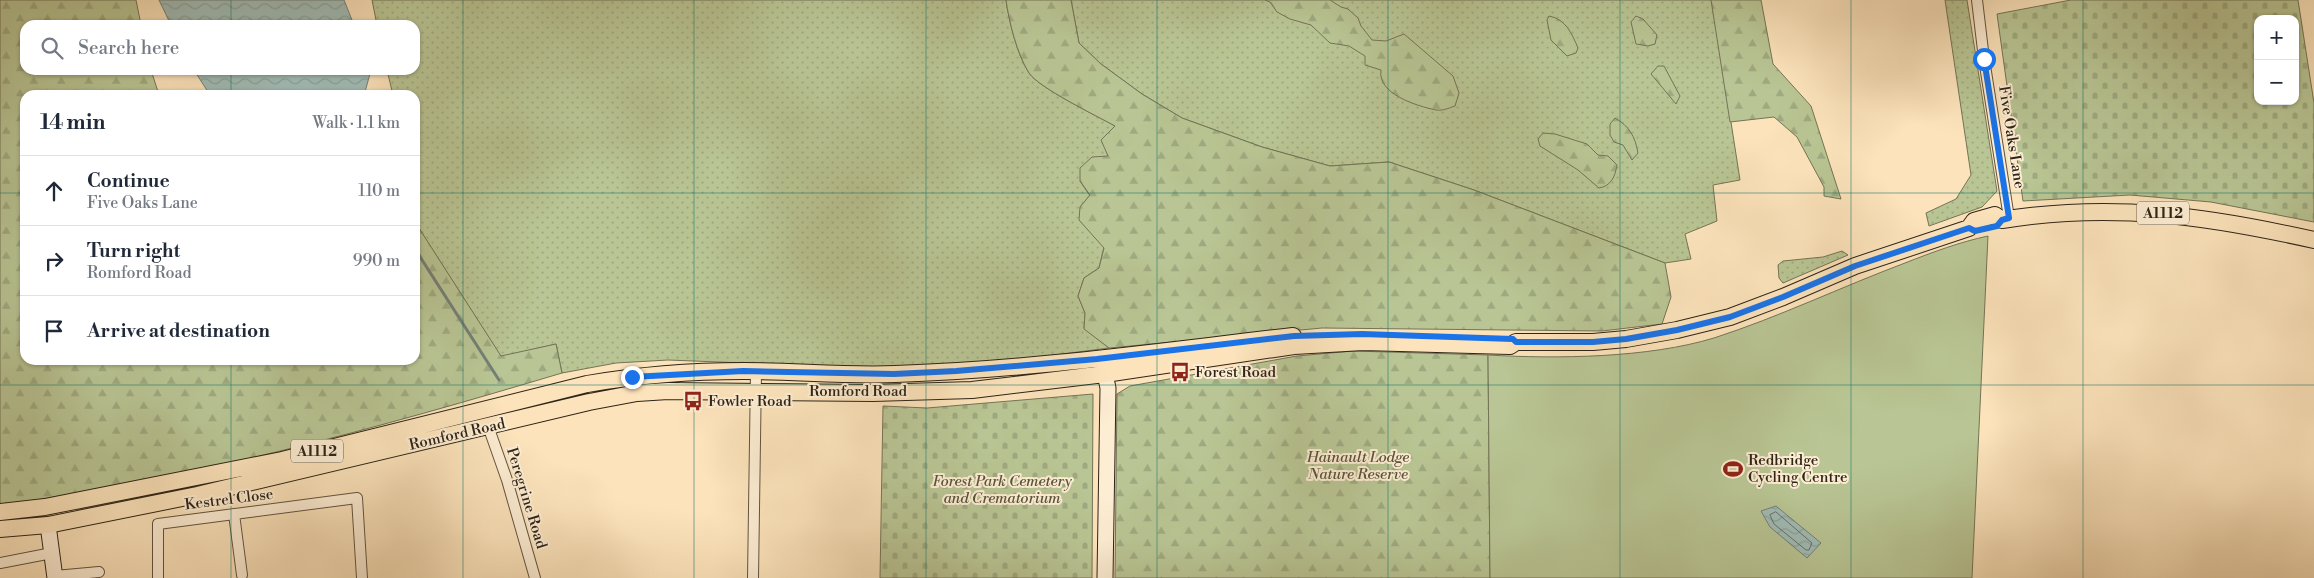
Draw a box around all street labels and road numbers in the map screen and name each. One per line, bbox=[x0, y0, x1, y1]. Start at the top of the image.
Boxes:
street label: Five Oaks Lane bbox=[1994, 84, 2029, 190]
road number: A1112 bbox=[2137, 202, 2189, 224]
street label: Romford Road bbox=[809, 382, 908, 401]
street label: Romford Road bbox=[407, 414, 508, 455]
road number: A1112 bbox=[291, 440, 343, 462]
street label: Peregrine Road bbox=[502, 445, 551, 552]
street label: Kestrel Close bbox=[184, 485, 275, 514]

